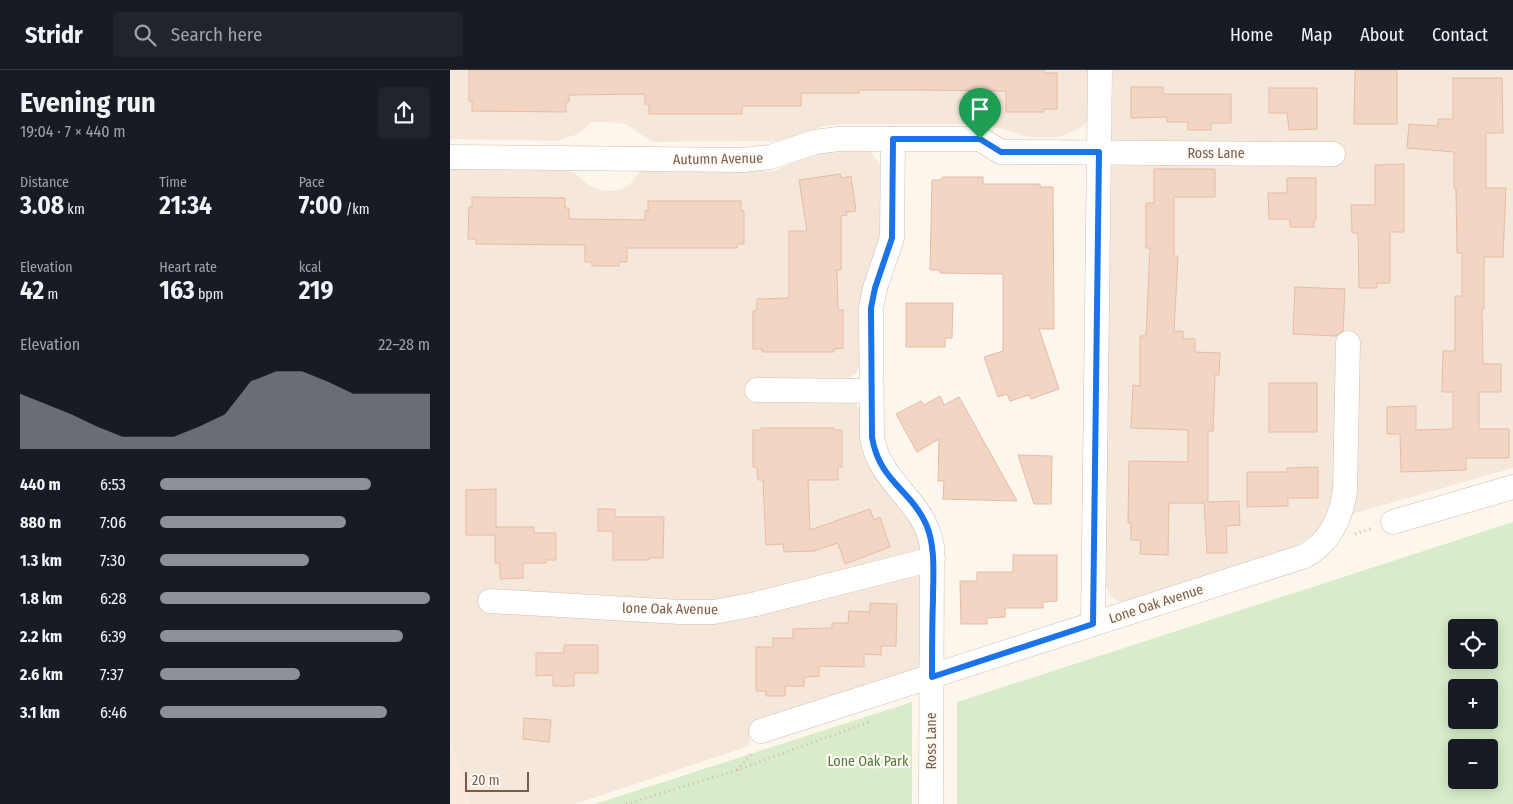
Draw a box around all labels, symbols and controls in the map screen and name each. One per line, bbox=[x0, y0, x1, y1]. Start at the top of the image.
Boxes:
search box bbox=[113, 12, 463, 57]
text: Stridr bbox=[25, 21, 83, 49]
icon: search bbox=[131, 21, 159, 49]
text: Search here bbox=[171, 23, 262, 46]
text: Home bbox=[1230, 24, 1273, 46]
text: Map bbox=[1301, 24, 1332, 46]
text: About bbox=[1360, 24, 1404, 46]
text: Contact bbox=[1432, 24, 1488, 46]
text: Evening run bbox=[20, 86, 156, 119]
button: share bbox=[378, 87, 430, 139]
pin bbox=[959, 88, 1001, 139]
icon: arrive bbox=[966, 95, 994, 123]
text: 19:04 · 7 × 440 m bbox=[20, 122, 126, 141]
street label: Ross Lane bbox=[1187, 145, 1245, 162]
street label: Autumn Avenue bbox=[673, 150, 763, 168]
text: Distance bbox=[20, 174, 69, 191]
text: Time bbox=[159, 174, 187, 191]
text: Pace bbox=[299, 174, 325, 191]
text: 3.08 bbox=[20, 191, 64, 221]
text: 21:34 bbox=[159, 191, 212, 221]
text: 7:00 bbox=[299, 191, 342, 221]
text: km bbox=[64, 201, 85, 218]
text: /km bbox=[342, 201, 369, 218]
text: Elevation bbox=[20, 259, 73, 276]
text: Heart rate bbox=[159, 259, 217, 276]
text: kcal bbox=[299, 259, 321, 276]
text: 42 bbox=[20, 276, 44, 306]
text: 163 bbox=[159, 276, 195, 306]
text: 219 bbox=[299, 276, 333, 306]
text: m bbox=[44, 286, 58, 303]
text: bpm bbox=[195, 286, 224, 303]
text: Elevation bbox=[20, 335, 80, 354]
text: 22–28 m bbox=[378, 335, 430, 354]
text: 440 m bbox=[20, 475, 61, 494]
text: 6:53 bbox=[100, 475, 126, 494]
text: 880 m bbox=[20, 513, 61, 532]
text: 7:06 bbox=[100, 513, 126, 532]
text: 1.3 km bbox=[20, 551, 62, 570]
text: 7:30 bbox=[100, 551, 126, 570]
street label: Lone Oak Avenue bbox=[1107, 581, 1205, 627]
text: 1.8 km bbox=[20, 589, 63, 608]
text: 6:28 bbox=[100, 589, 126, 608]
street label: lone Oak Avenue bbox=[622, 600, 718, 618]
map controls bbox=[1448, 619, 1498, 789]
button: locate bbox=[1448, 619, 1498, 669]
text: 2.2 km bbox=[20, 627, 62, 646]
text: 6:39 bbox=[100, 627, 126, 646]
text: 2.6 km bbox=[20, 665, 63, 684]
text: 7:37 bbox=[100, 665, 124, 684]
button: + bbox=[1448, 679, 1498, 729]
text: 3.1 km bbox=[20, 703, 60, 722]
text: 6:46 bbox=[100, 703, 127, 722]
street label: Ross Lane bbox=[923, 712, 940, 770]
button: − bbox=[1448, 739, 1498, 789]
park label: Lone Oak Park bbox=[827, 753, 909, 770]
scale bar bbox=[465, 769, 529, 792]
text: 20 m bbox=[472, 772, 500, 789]

